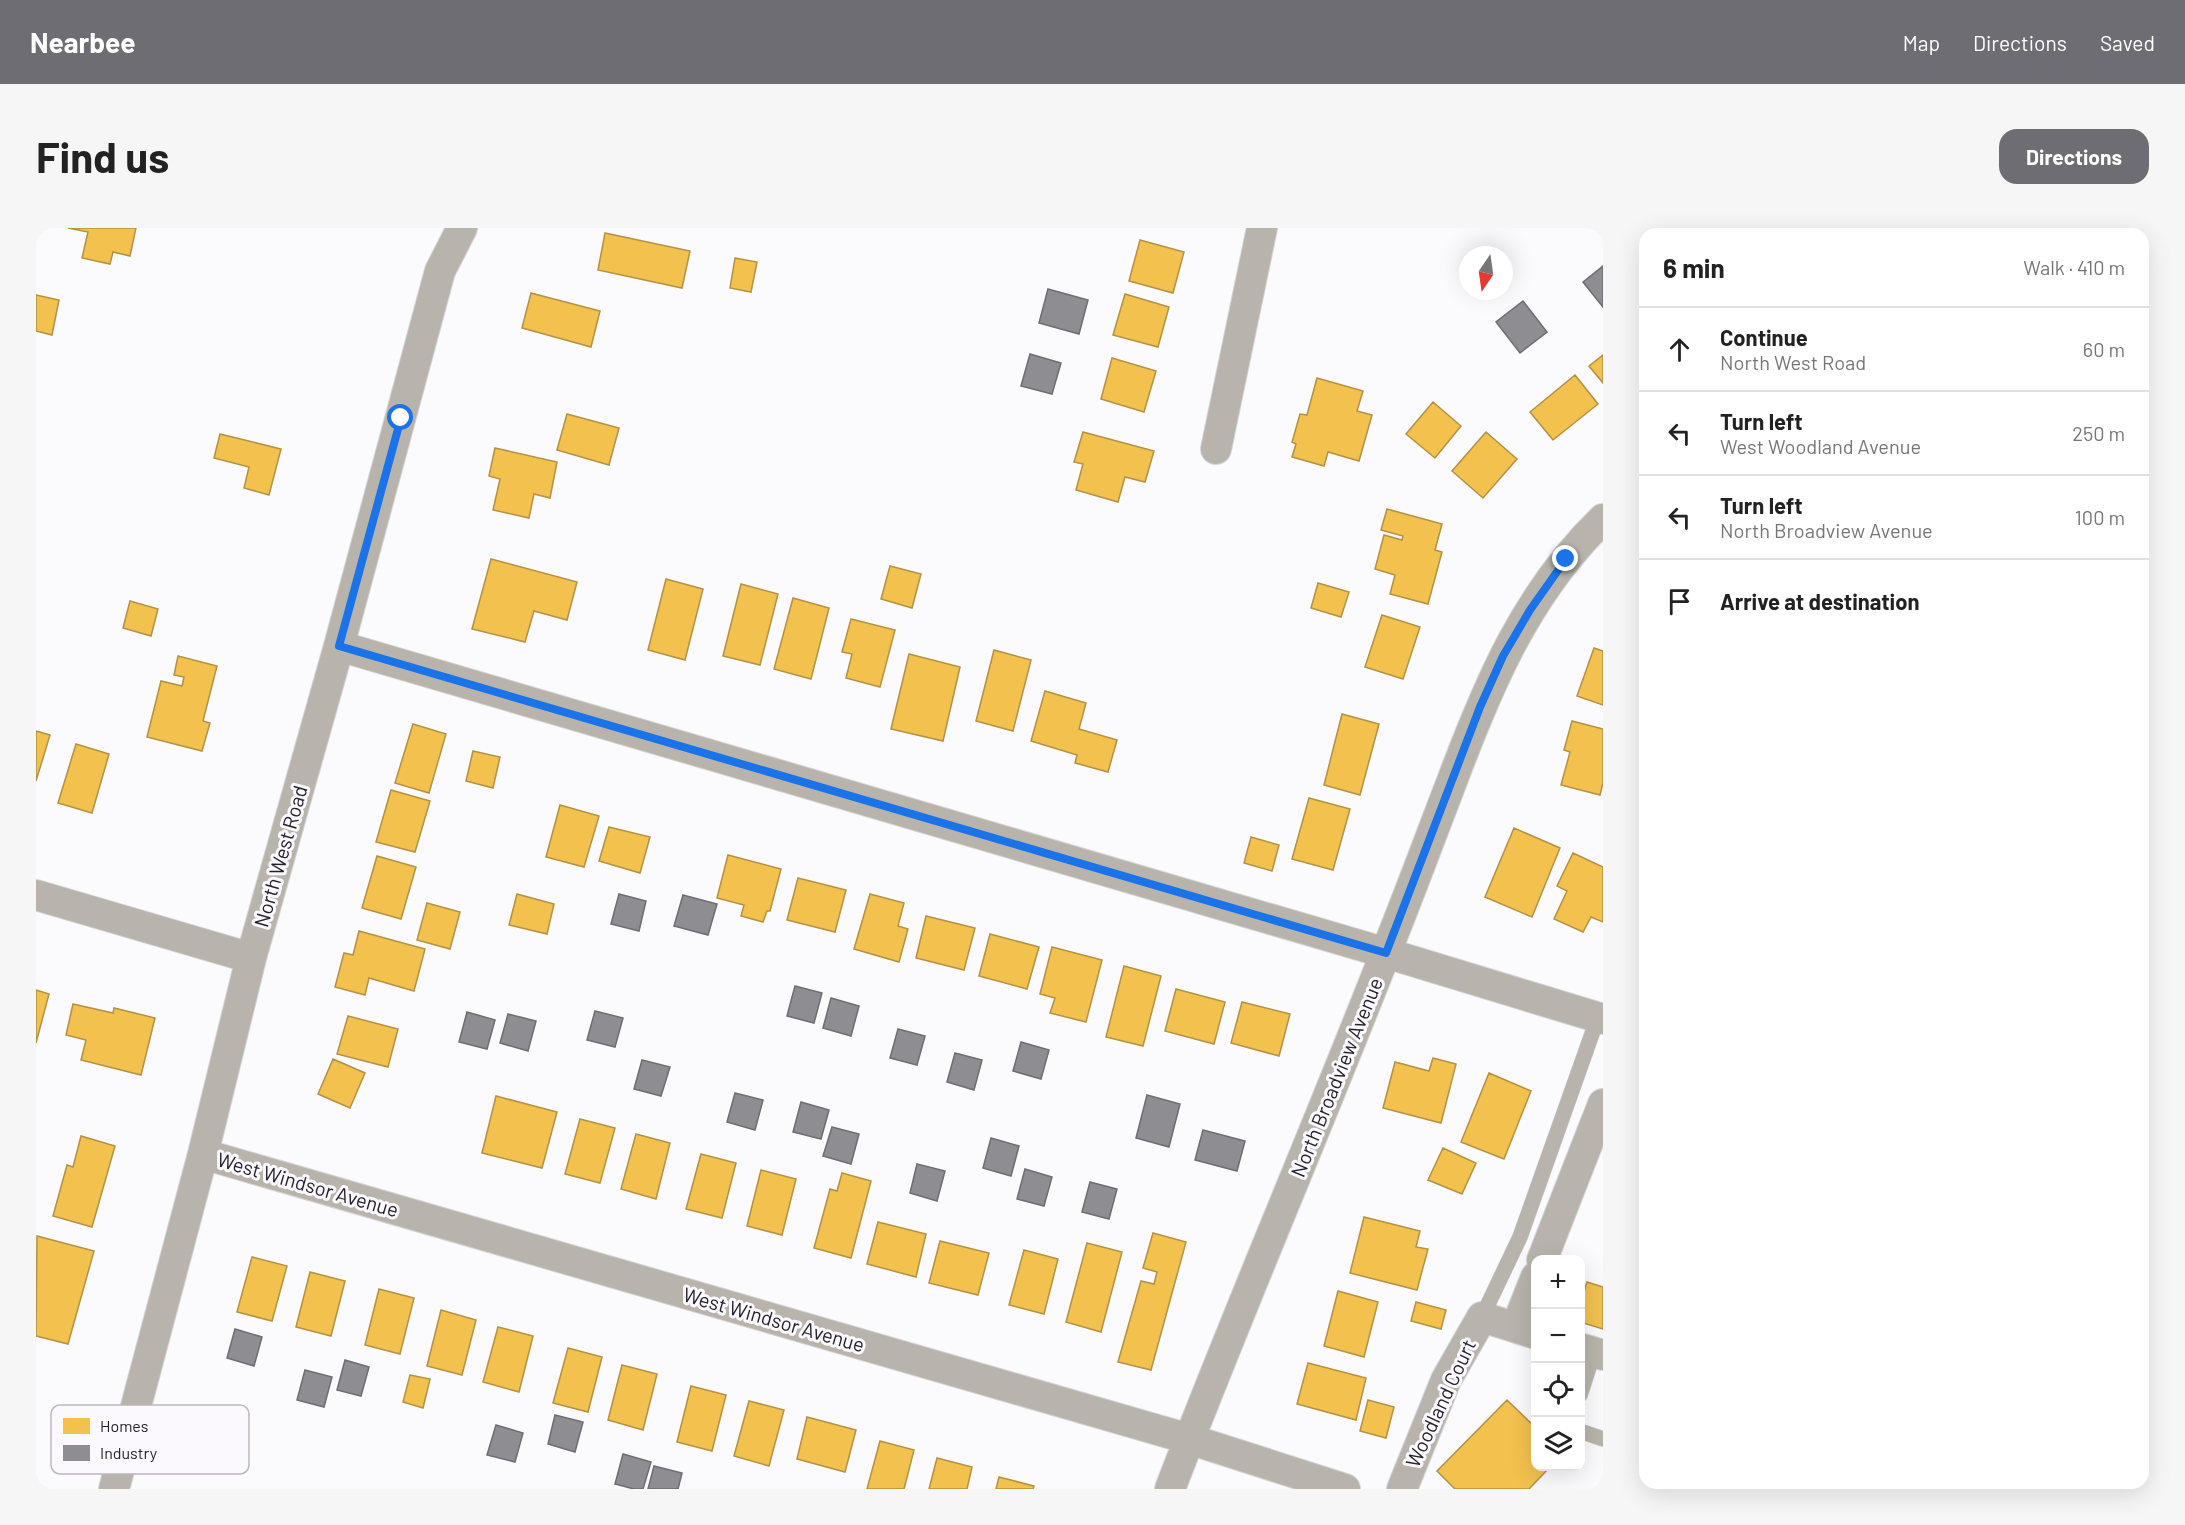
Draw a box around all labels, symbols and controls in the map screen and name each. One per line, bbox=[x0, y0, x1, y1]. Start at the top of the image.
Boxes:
text: Nearbee bbox=[30, 25, 136, 59]
text: Map bbox=[1903, 30, 1940, 55]
text: Directions bbox=[1973, 30, 2067, 55]
text: Saved bbox=[2100, 30, 2155, 55]
button: Directions bbox=[1999, 129, 2149, 184]
text: Find us bbox=[36, 131, 169, 181]
north arrow bbox=[1459, 246, 1513, 300]
text: 6 min bbox=[1663, 252, 1725, 283]
text: Walk · 410 m bbox=[2023, 255, 2125, 279]
text: Continue bbox=[1720, 324, 1808, 350]
icon: ahead bbox=[1663, 333, 1696, 366]
text: 60 m bbox=[2083, 337, 2125, 361]
text: North West Road bbox=[1720, 350, 1866, 374]
route start bbox=[387, 404, 413, 430]
text: Turn left bbox=[1720, 408, 1803, 434]
icon: left bbox=[1663, 417, 1696, 450]
text: 250 m bbox=[2072, 421, 2125, 445]
text: West Woodland Avenue bbox=[1720, 434, 1921, 458]
text: Turn left bbox=[1720, 492, 1803, 518]
icon: left bbox=[1663, 501, 1696, 534]
text: 100 m bbox=[2075, 505, 2125, 529]
text: North Broadview Avenue bbox=[1720, 518, 1933, 542]
route end bbox=[1552, 545, 1578, 571]
icon: arrive bbox=[1663, 585, 1696, 618]
text: Arrive at destination bbox=[1720, 588, 1919, 614]
street label: North West Road bbox=[248, 782, 312, 930]
street label: North Broadview Avenue bbox=[1285, 974, 1387, 1180]
street label: West Windsor Avenue bbox=[215, 1147, 401, 1221]
map controls bbox=[1531, 1255, 1585, 1471]
button: + bbox=[1531, 1255, 1585, 1309]
street label: West Windsor Avenue bbox=[681, 1282, 867, 1356]
button: − bbox=[1531, 1309, 1585, 1363]
street label: Woodland Court bbox=[1400, 1335, 1480, 1471]
button: locate bbox=[1531, 1363, 1585, 1417]
legend bbox=[51, 1405, 249, 1474]
text: Homes bbox=[100, 1416, 148, 1435]
button: layers bbox=[1531, 1417, 1585, 1471]
text: Industry bbox=[100, 1443, 158, 1462]

